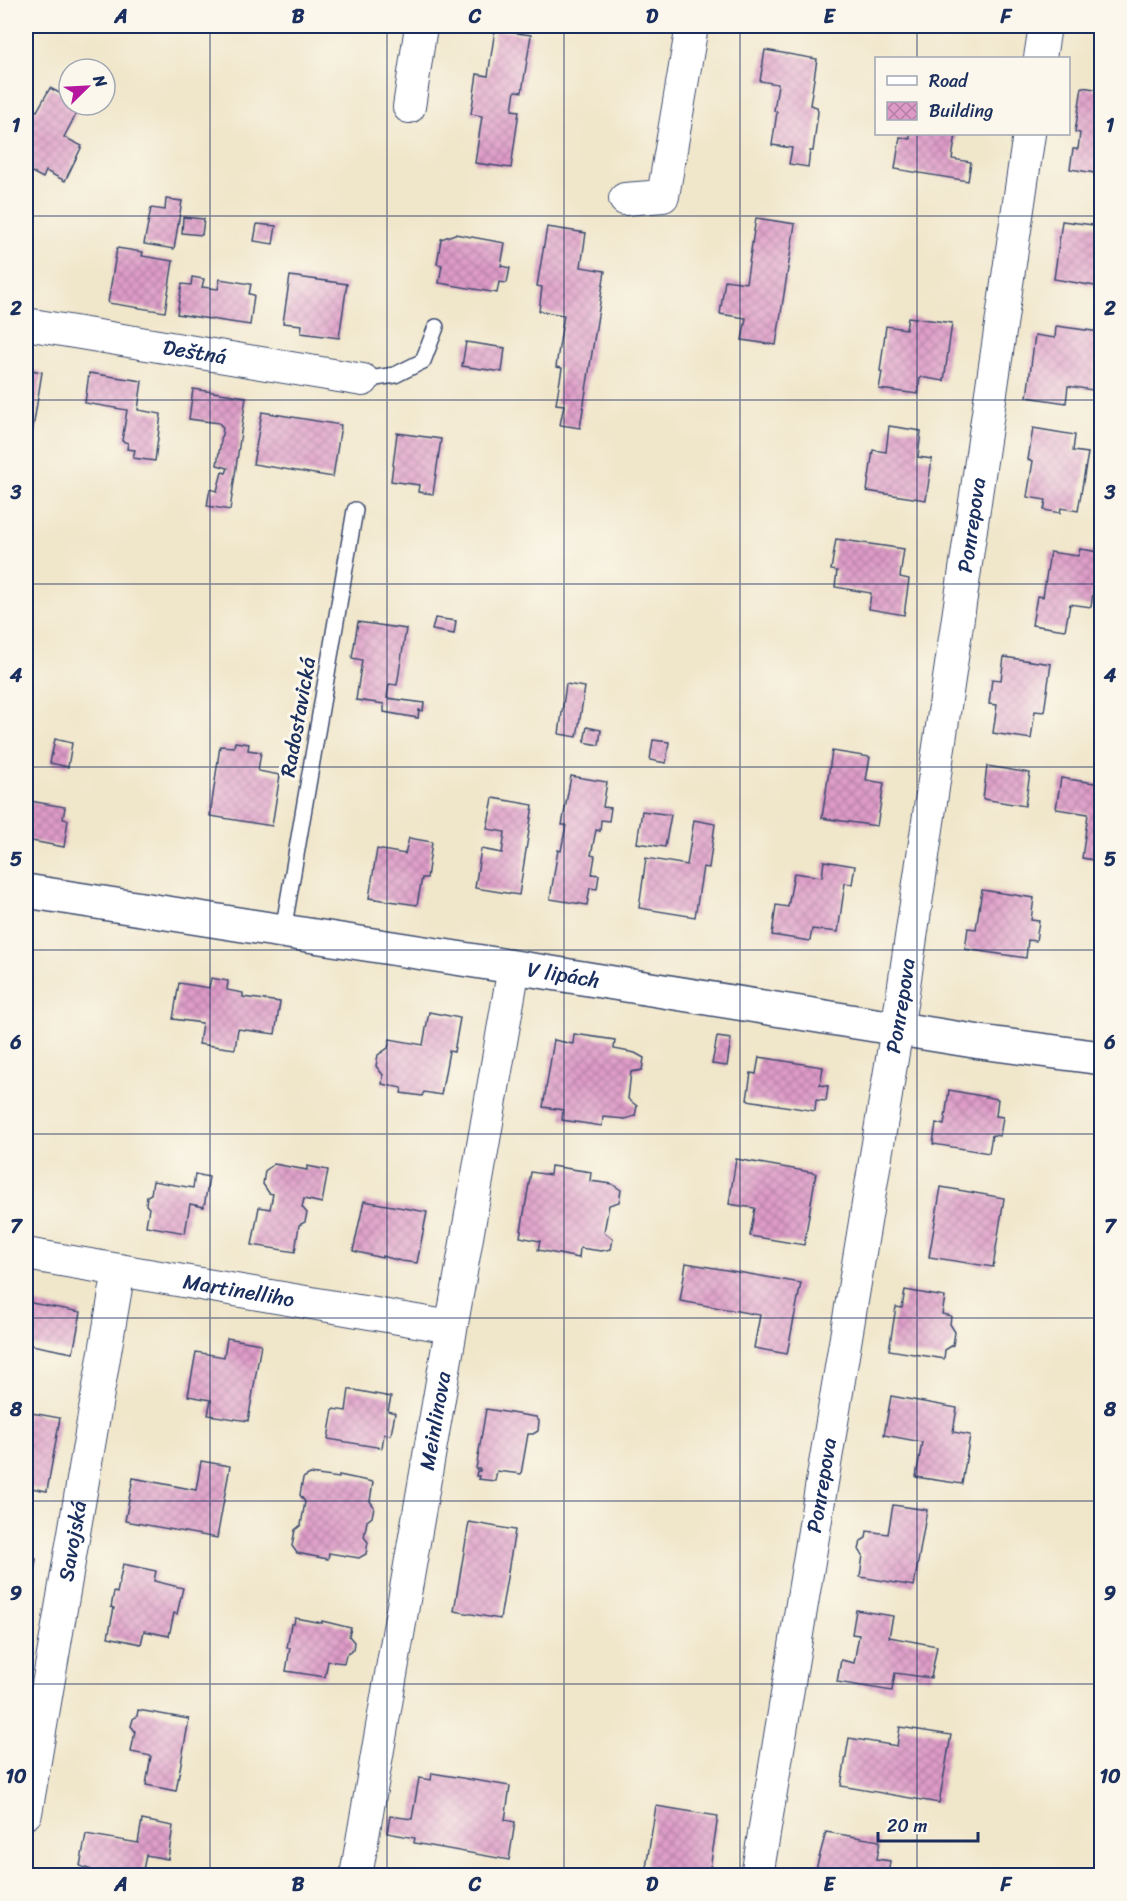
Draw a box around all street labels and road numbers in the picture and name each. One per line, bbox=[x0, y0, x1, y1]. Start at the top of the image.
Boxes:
street label: Deštná bbox=[160, 328, 230, 376]
street label: Ponrepova bbox=[946, 474, 997, 575]
street label: Radostavická bbox=[269, 653, 327, 780]
street label: V lipách bbox=[525, 950, 602, 999]
street label: Ponrepova bbox=[874, 955, 927, 1056]
street label: Martinelliho bbox=[180, 1262, 298, 1319]
street label: Meinlinova bbox=[408, 1368, 462, 1473]
street label: Ponrepova bbox=[795, 1434, 848, 1536]
street label: Savojská bbox=[47, 1497, 98, 1584]

